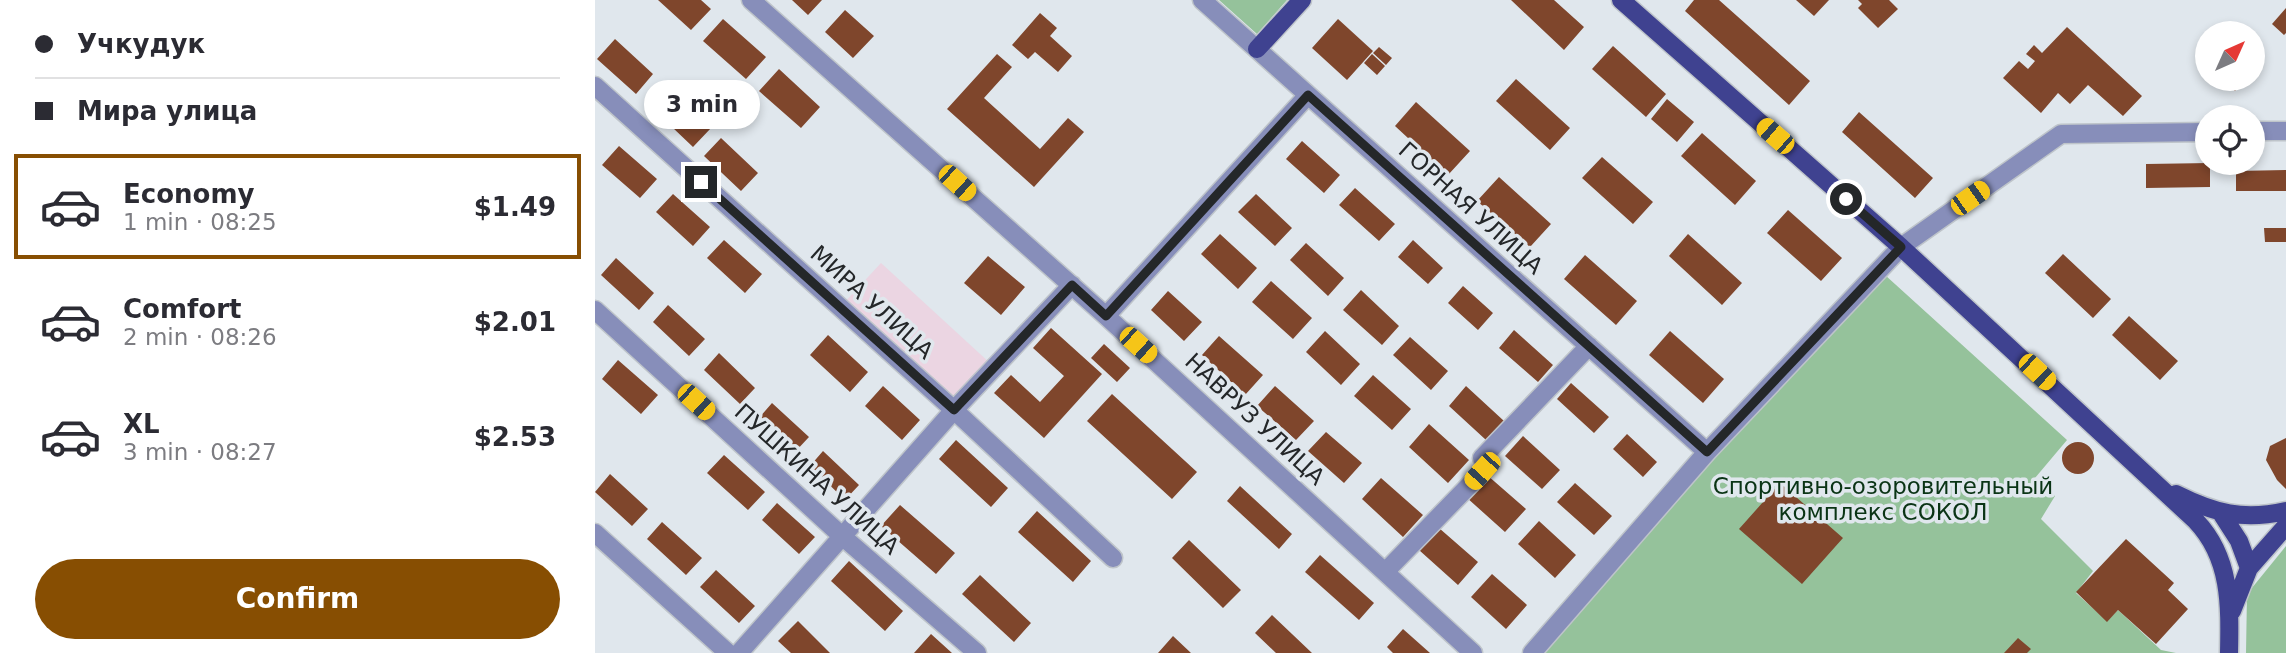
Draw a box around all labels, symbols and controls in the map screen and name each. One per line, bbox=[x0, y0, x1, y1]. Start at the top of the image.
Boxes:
north arrow bbox=[2195, 21, 2265, 91]
map controls bbox=[2195, 21, 2265, 175]
text: Учкудук bbox=[77, 29, 205, 59]
callout: 3 min bbox=[643, 80, 759, 130]
text: 3 min bbox=[666, 91, 738, 117]
text: Мира улица bbox=[77, 96, 257, 126]
button: locate bbox=[2195, 105, 2265, 175]
car bbox=[1753, 114, 1798, 158]
street label: ГОРНАЯ УЛИЦА bbox=[1394, 137, 1548, 280]
car bbox=[935, 161, 980, 205]
route end bbox=[685, 166, 717, 198]
icon: car bbox=[39, 175, 102, 238]
car bbox=[1947, 177, 1994, 219]
text: Economy bbox=[123, 179, 254, 209]
route start bbox=[1830, 183, 1862, 215]
text: $1.49 bbox=[474, 192, 556, 222]
text: 1 min · 08:25 bbox=[123, 209, 277, 235]
street label: МИРА УЛИЦА bbox=[805, 240, 939, 364]
icon: car bbox=[39, 290, 102, 353]
text: Comfort bbox=[123, 294, 241, 324]
text: $2.01 bbox=[474, 307, 556, 337]
car bbox=[1116, 323, 1161, 367]
text: 2 min · 08:26 bbox=[123, 324, 277, 350]
street label: НАВРУЗ УЛИЦА bbox=[1180, 348, 1330, 490]
car bbox=[2015, 350, 2060, 394]
car bbox=[674, 380, 719, 424]
street label: ПУШКИНА УЛИЦА bbox=[730, 398, 905, 560]
icon: car bbox=[39, 405, 102, 468]
text: XL bbox=[123, 409, 160, 439]
text: $2.53 bbox=[474, 422, 556, 452]
text: 3 min · 08:27 bbox=[123, 439, 277, 465]
car bbox=[1461, 448, 1504, 494]
park label: Спортивно-озоровительный комплекс СОКОЛ bbox=[1713, 473, 2053, 525]
button: Confirm bbox=[35, 559, 560, 639]

